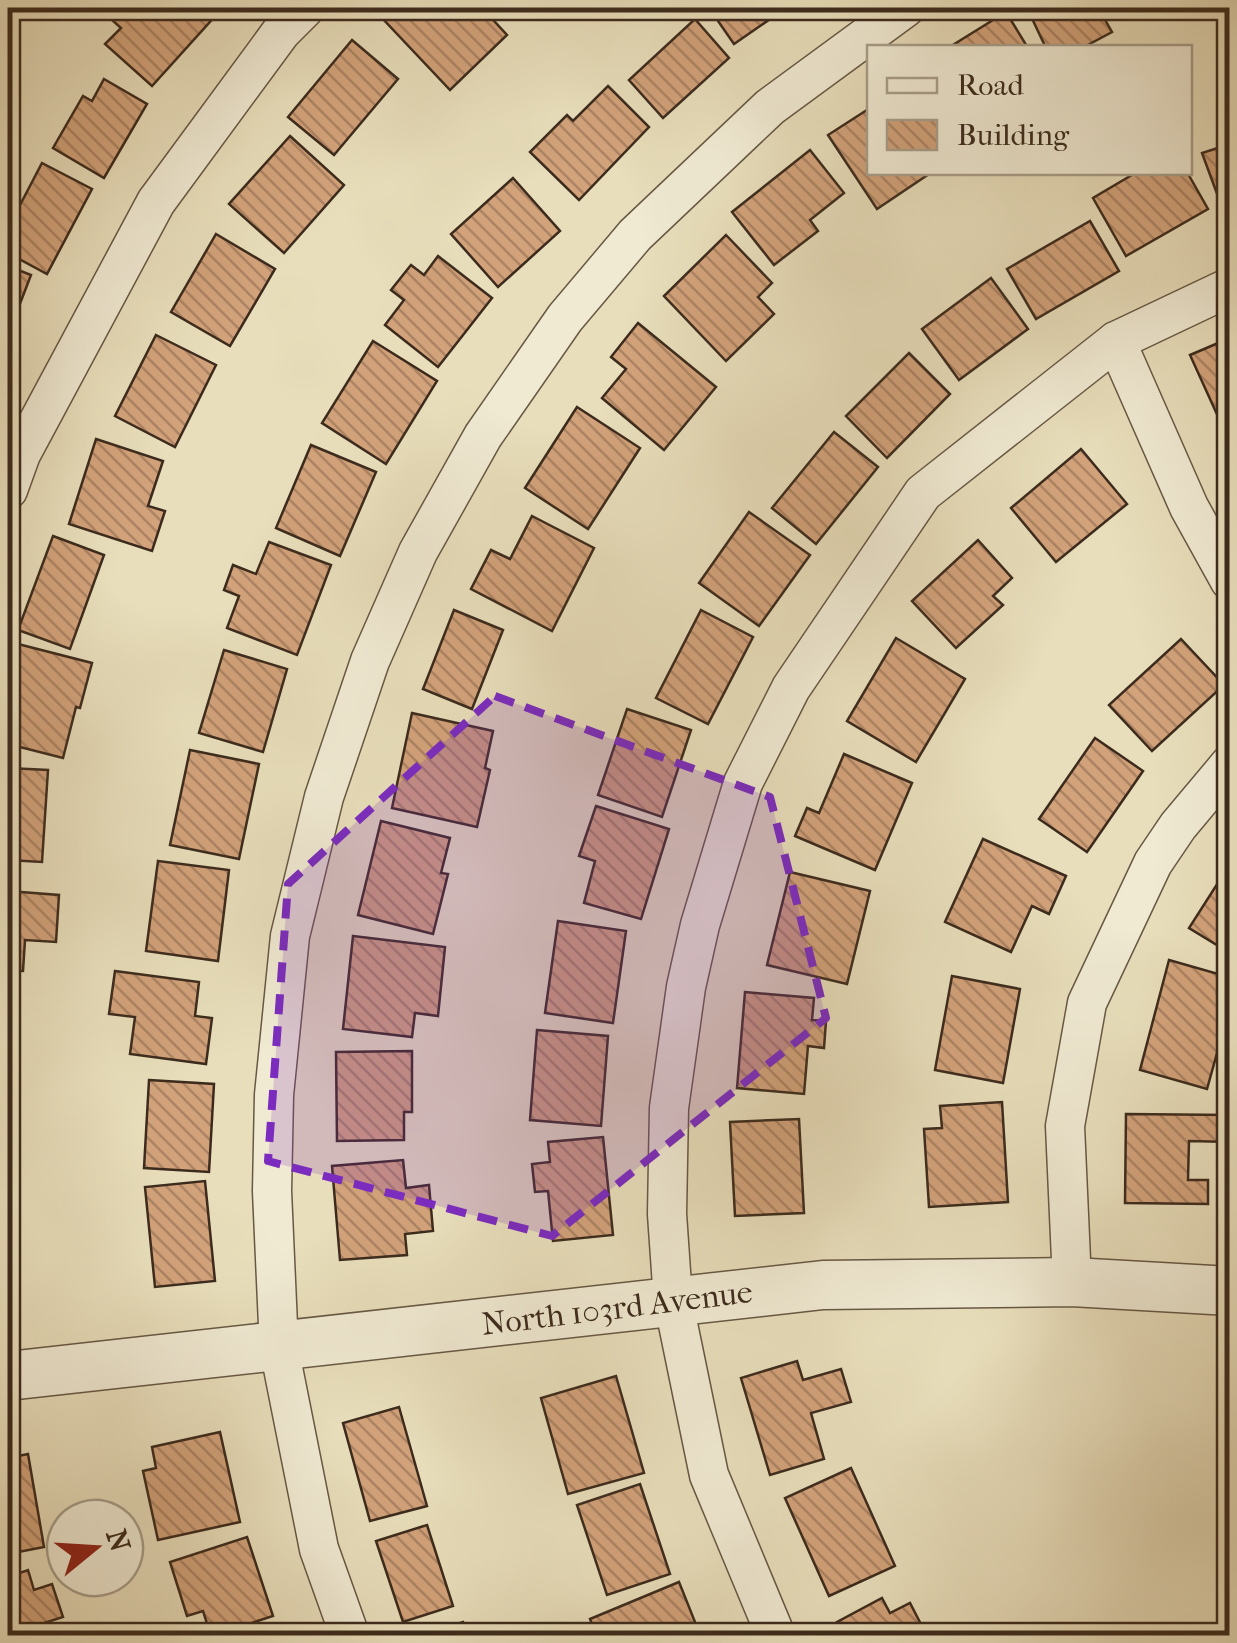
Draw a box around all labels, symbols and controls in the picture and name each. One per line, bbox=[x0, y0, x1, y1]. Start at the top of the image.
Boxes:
legend bbox=[867, 45, 1192, 175]
text: Road bbox=[957, 68, 1024, 103]
text: Building bbox=[957, 118, 1070, 153]
street label: North 103rd Avenue bbox=[479, 1273, 755, 1343]
north arrow bbox=[45, 1498, 145, 1598]
text: N bbox=[99, 1525, 138, 1556]

